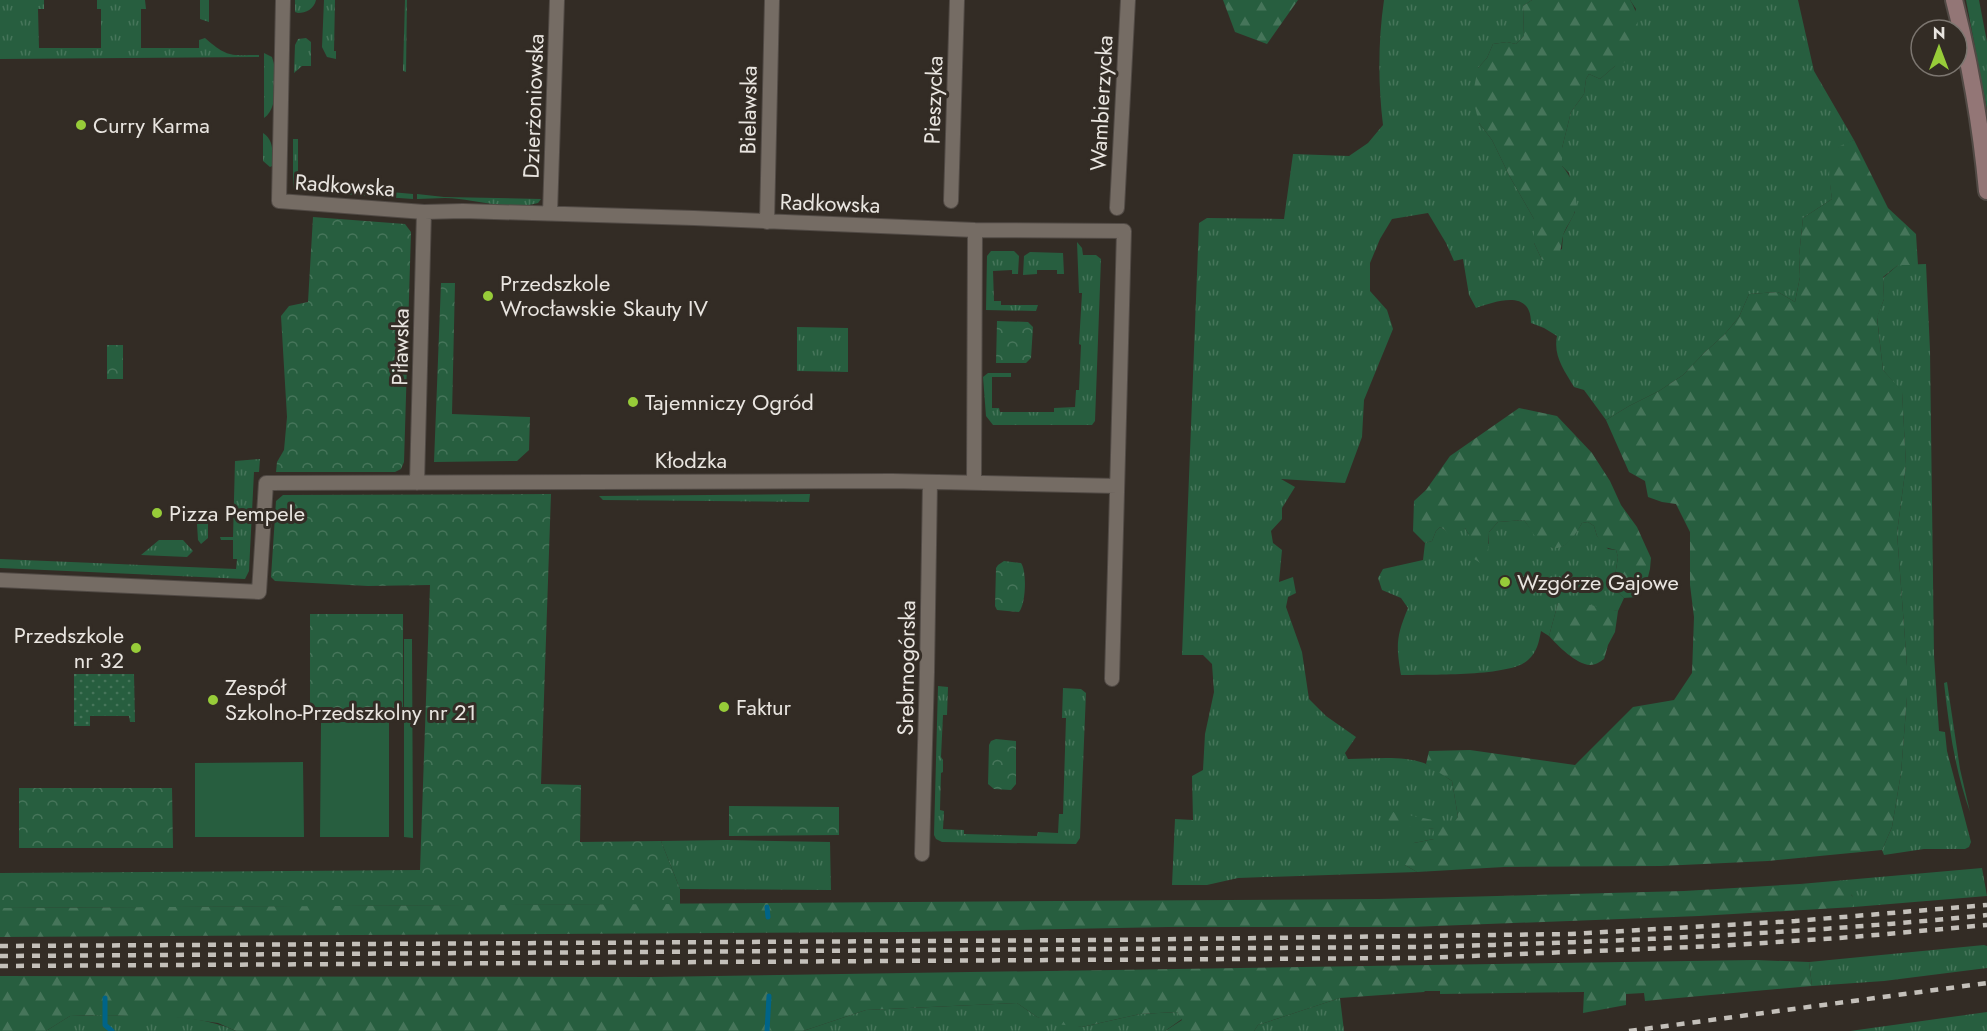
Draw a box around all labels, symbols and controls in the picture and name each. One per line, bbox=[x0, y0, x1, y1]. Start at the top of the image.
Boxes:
north arrow bbox=[1909, 18, 1969, 78]
text: N bbox=[1933, 22, 1945, 45]
street label: Dzierżoniowska bbox=[514, 33, 552, 179]
street label: Wambierzycka bbox=[1081, 34, 1121, 172]
street label: Pieszycka bbox=[915, 55, 951, 145]
street label: Bielawska bbox=[731, 65, 765, 155]
place label: Curry Karma bbox=[93, 109, 210, 141]
marker: Curry Karma bbox=[74, 118, 88, 132]
street label: Radkowska bbox=[294, 166, 396, 204]
street label: Radkowska bbox=[779, 185, 881, 221]
place label: Przedszkole Wrocławskie Skauty IV bbox=[500, 267, 708, 324]
marker: Przedszkole Wrocławskie Skauty IV bbox=[481, 289, 495, 303]
street label: Piławska bbox=[383, 308, 417, 386]
place label: Tajemniczy Ogród bbox=[645, 386, 814, 418]
marker: Tajemniczy Ogród bbox=[626, 395, 640, 409]
street label: Kłodzka bbox=[655, 444, 727, 476]
place label: Pizza Pempele bbox=[169, 497, 305, 529]
marker: Pizza Pempele bbox=[150, 506, 164, 520]
place label: Wzgórze Gajowe bbox=[1517, 566, 1679, 598]
marker: Wzgórze Gajowe bbox=[1498, 575, 1512, 589]
street label: Srebrnogórska bbox=[889, 600, 923, 736]
place label: Przedszkole nr 32 bbox=[14, 619, 124, 676]
marker: Przedszkole nr 32 bbox=[129, 641, 143, 655]
place label: Zespół Szkolno-Przedszkolny nr 21 bbox=[225, 671, 477, 728]
place label: Faktur bbox=[736, 691, 791, 723]
marker: Zespół Szkolno-Przedszkolny nr 21 bbox=[206, 693, 220, 707]
marker: Faktur bbox=[717, 700, 731, 714]

